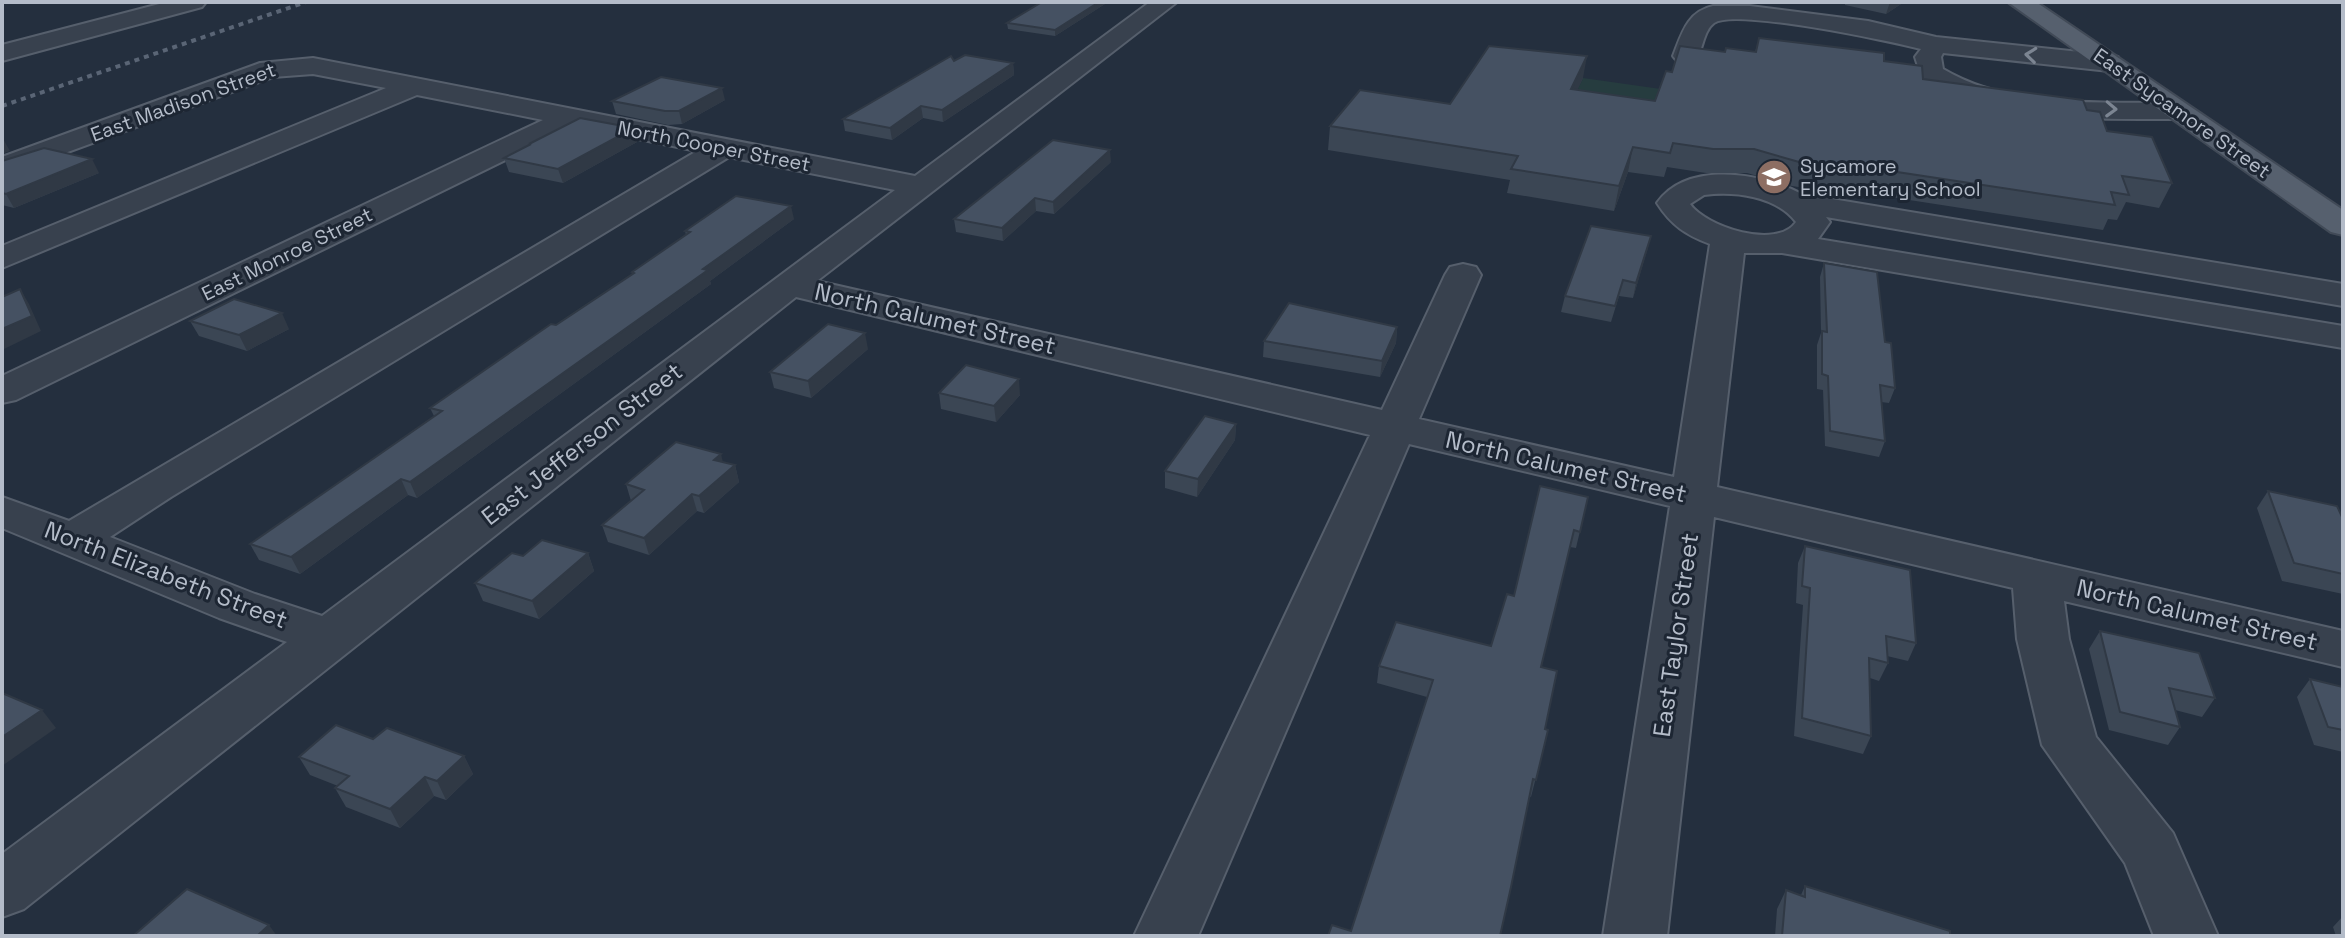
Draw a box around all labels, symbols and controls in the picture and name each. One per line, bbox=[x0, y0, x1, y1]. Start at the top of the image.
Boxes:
street label: East Sycamore Street bbox=[2088, 42, 2276, 184]
one-way arrow bbox=[2024, 46, 2037, 63]
street label: East Madison Street bbox=[87, 56, 279, 148]
one-way arrow bbox=[2105, 100, 2118, 117]
street label: North Cooper Street bbox=[615, 115, 813, 177]
place label: Sycamore Elementary School bbox=[1800, 153, 1981, 202]
school or university icon: Sycamore Elementary School bbox=[1755, 158, 1793, 196]
street label: East Monroe Street bbox=[197, 201, 377, 307]
street label: North Calumet Street bbox=[812, 276, 1059, 361]
street label: East Jefferson Street bbox=[475, 355, 688, 532]
street label: North Calumet Street bbox=[1443, 424, 1690, 509]
street label: North Elizabeth Street bbox=[40, 514, 292, 635]
street label: East Taylor Street bbox=[1646, 531, 1705, 739]
street label: North Calumet Street bbox=[2074, 572, 2321, 657]

